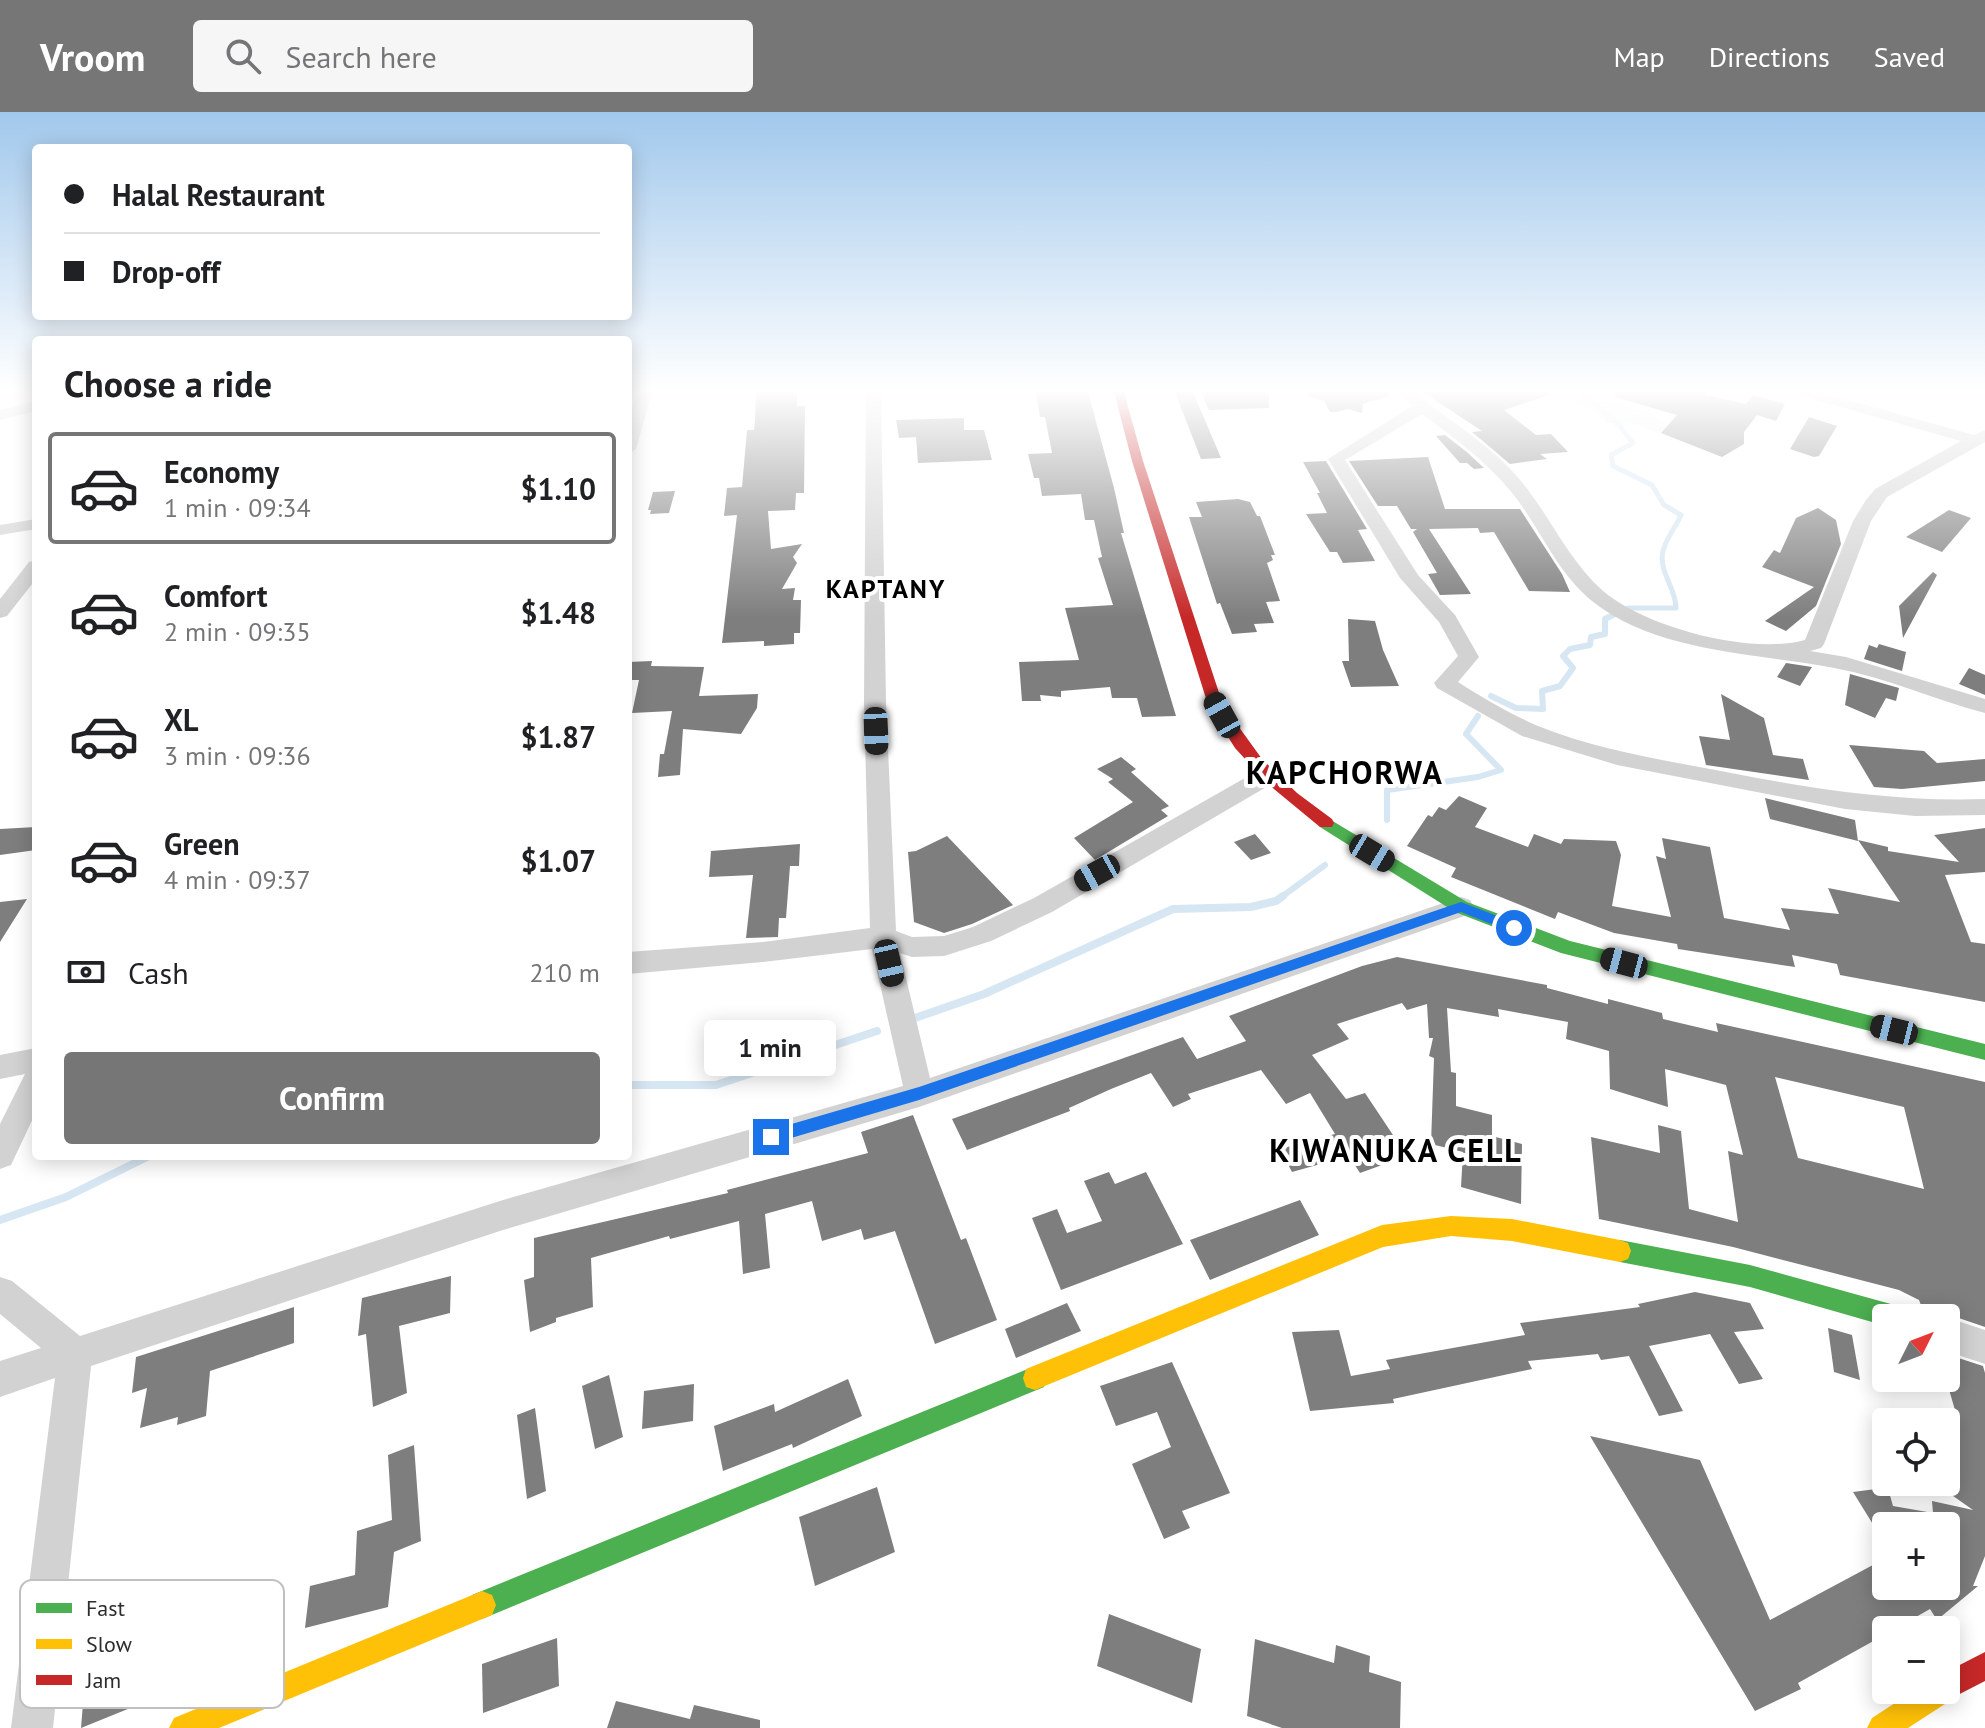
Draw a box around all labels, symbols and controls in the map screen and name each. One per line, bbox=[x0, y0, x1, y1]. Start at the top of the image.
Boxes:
search box bbox=[193, 20, 753, 92]
text: Vroom bbox=[40, 32, 145, 81]
icon: search bbox=[221, 34, 265, 78]
text: Search here bbox=[285, 37, 437, 76]
text: Map bbox=[1614, 38, 1665, 75]
text: Directions bbox=[1709, 38, 1830, 75]
text: Saved bbox=[1874, 38, 1945, 75]
text: Halal Restaurant bbox=[112, 175, 325, 214]
text: Drop-off bbox=[112, 252, 220, 291]
text: Choose a ride bbox=[64, 360, 272, 407]
icon: car bbox=[68, 452, 140, 524]
text: Economy bbox=[164, 452, 279, 491]
text: $1.10 bbox=[521, 469, 596, 508]
text: 1 min · 09:34 bbox=[164, 491, 311, 524]
district label: KAPTANY bbox=[826, 572, 946, 605]
icon: car bbox=[68, 576, 140, 648]
text: Comfort bbox=[164, 576, 267, 615]
text: $1.48 bbox=[521, 593, 596, 632]
text: 2 min · 09:35 bbox=[164, 615, 311, 648]
car bbox=[1200, 688, 1244, 742]
icon: car bbox=[68, 700, 140, 772]
text: XL bbox=[164, 700, 198, 739]
car bbox=[863, 707, 889, 755]
text: $1.87 bbox=[521, 717, 596, 756]
text: 3 min · 09:36 bbox=[164, 739, 311, 772]
district label: KAPCHORWA bbox=[1246, 751, 1444, 793]
icon: car bbox=[68, 824, 140, 896]
text: Green bbox=[164, 824, 239, 863]
car bbox=[1345, 830, 1399, 876]
text: $1.07 bbox=[521, 841, 596, 880]
car bbox=[1070, 851, 1124, 895]
text: 4 min · 09:37 bbox=[164, 863, 311, 896]
route start bbox=[1496, 910, 1532, 946]
car bbox=[872, 937, 906, 989]
car bbox=[1598, 945, 1650, 981]
icon: cash bbox=[64, 950, 108, 994]
text: Cash bbox=[128, 953, 189, 992]
text: 210 m bbox=[529, 956, 600, 989]
car bbox=[1868, 1013, 1920, 1047]
callout: 1 min bbox=[705, 1021, 837, 1077]
text: 1 min bbox=[738, 1031, 802, 1064]
button: Confirm bbox=[64, 1052, 600, 1144]
route end bbox=[753, 1119, 789, 1155]
district label: KIWANUKA CELL bbox=[1269, 1129, 1523, 1171]
north arrow bbox=[1872, 1304, 1960, 1392]
map controls bbox=[1872, 1304, 1960, 1704]
button: locate bbox=[1872, 1408, 1960, 1496]
button: + bbox=[1872, 1512, 1960, 1600]
legend bbox=[20, 1580, 284, 1708]
text: Fast bbox=[86, 1594, 126, 1622]
button: − bbox=[1872, 1616, 1960, 1704]
text: Slow bbox=[86, 1630, 132, 1658]
text: Jam bbox=[85, 1666, 121, 1694]

